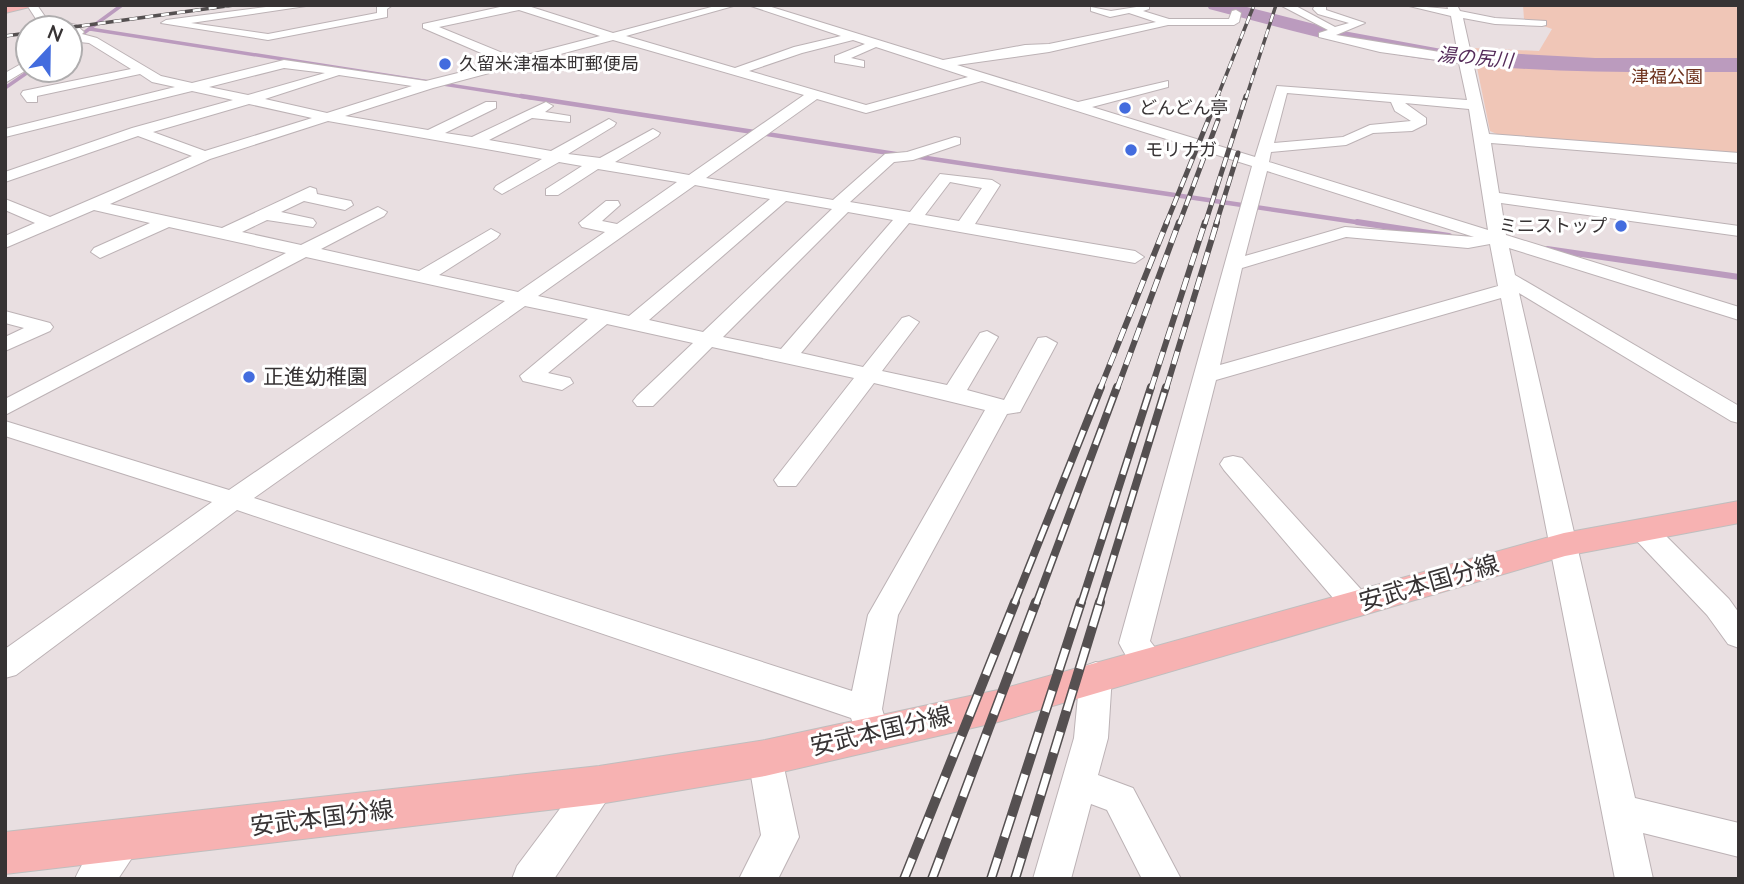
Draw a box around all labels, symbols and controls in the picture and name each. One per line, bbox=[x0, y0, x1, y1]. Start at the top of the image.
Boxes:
north arrow bbox=[14, 14, 84, 84]
text: N bbox=[44, 19, 67, 46]
water label: 湯の尻川 bbox=[1436, 42, 1516, 71]
place label: 久留米津福本町郵便局 bbox=[459, 52, 639, 74]
marker: 久留米津福本町郵便局 bbox=[437, 56, 453, 72]
park label: 津福公園 bbox=[1631, 65, 1703, 87]
place label: どんどん亭 bbox=[1139, 96, 1228, 118]
marker: どんどん亭 bbox=[1117, 100, 1133, 116]
place label: モリナガ bbox=[1145, 138, 1217, 160]
marker: モリナガ bbox=[1123, 142, 1139, 158]
place label: ミニストップ bbox=[1499, 214, 1607, 236]
marker: ミニストップ bbox=[1613, 218, 1629, 234]
place label: 正進幼稚園 bbox=[263, 363, 368, 388]
marker: 正進幼稚園 bbox=[241, 369, 257, 385]
street label: 安武本国分線 bbox=[1355, 548, 1502, 615]
street label: 安武本国分線 bbox=[807, 699, 954, 760]
street label: 安武本国分線 bbox=[249, 793, 395, 840]

